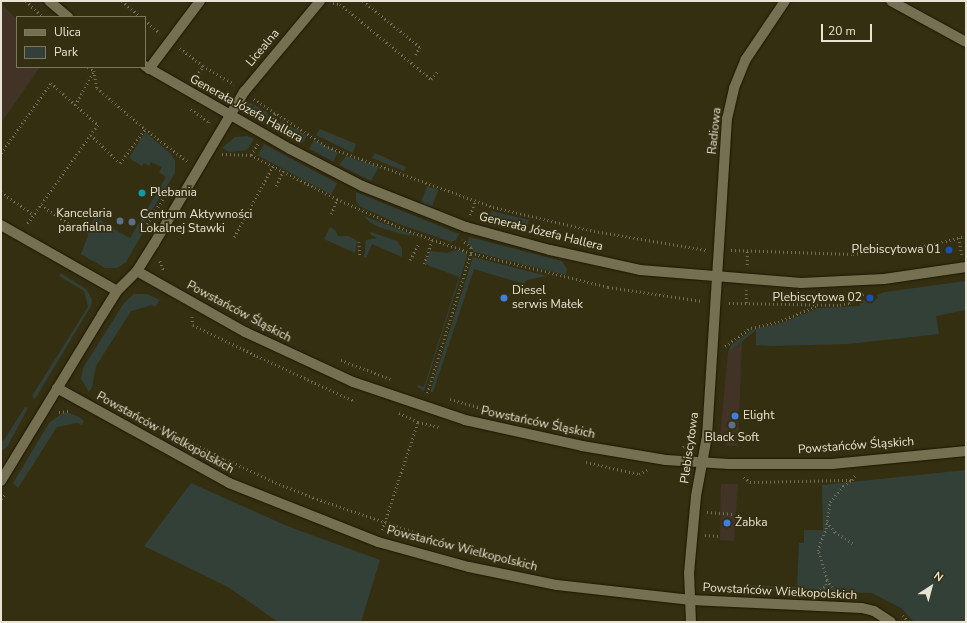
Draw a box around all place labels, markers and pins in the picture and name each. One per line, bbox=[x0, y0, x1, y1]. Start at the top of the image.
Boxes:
place label: Plebania bbox=[150, 186, 197, 200]
marker: Plebania bbox=[137, 188, 147, 198]
place label: Kancelaria parafialna bbox=[56, 207, 112, 235]
place label: Centrum Aktywności Lokalnej Stawki bbox=[140, 208, 252, 236]
marker: Kancelaria parafialna bbox=[115, 216, 125, 226]
marker: Centrum Aktywności Lokalnej Stawki bbox=[127, 217, 137, 227]
place label: Plebiscytowa 01 bbox=[852, 243, 941, 257]
marker: Plebiscytowa 01 bbox=[944, 245, 954, 255]
place label: Diesel serwis Małek bbox=[512, 284, 583, 312]
place label: Plebiscytowa 02 bbox=[773, 291, 862, 305]
marker: Diesel serwis Małek bbox=[499, 293, 509, 303]
marker: Plebiscytowa 02 bbox=[865, 293, 875, 303]
place label: Elight bbox=[743, 409, 774, 423]
marker: Elight bbox=[730, 411, 740, 421]
marker: Black Soft bbox=[727, 420, 737, 430]
place label: Black Soft bbox=[705, 431, 759, 445]
place label: Żabka bbox=[735, 516, 768, 530]
marker: Żabka bbox=[722, 518, 732, 528]

